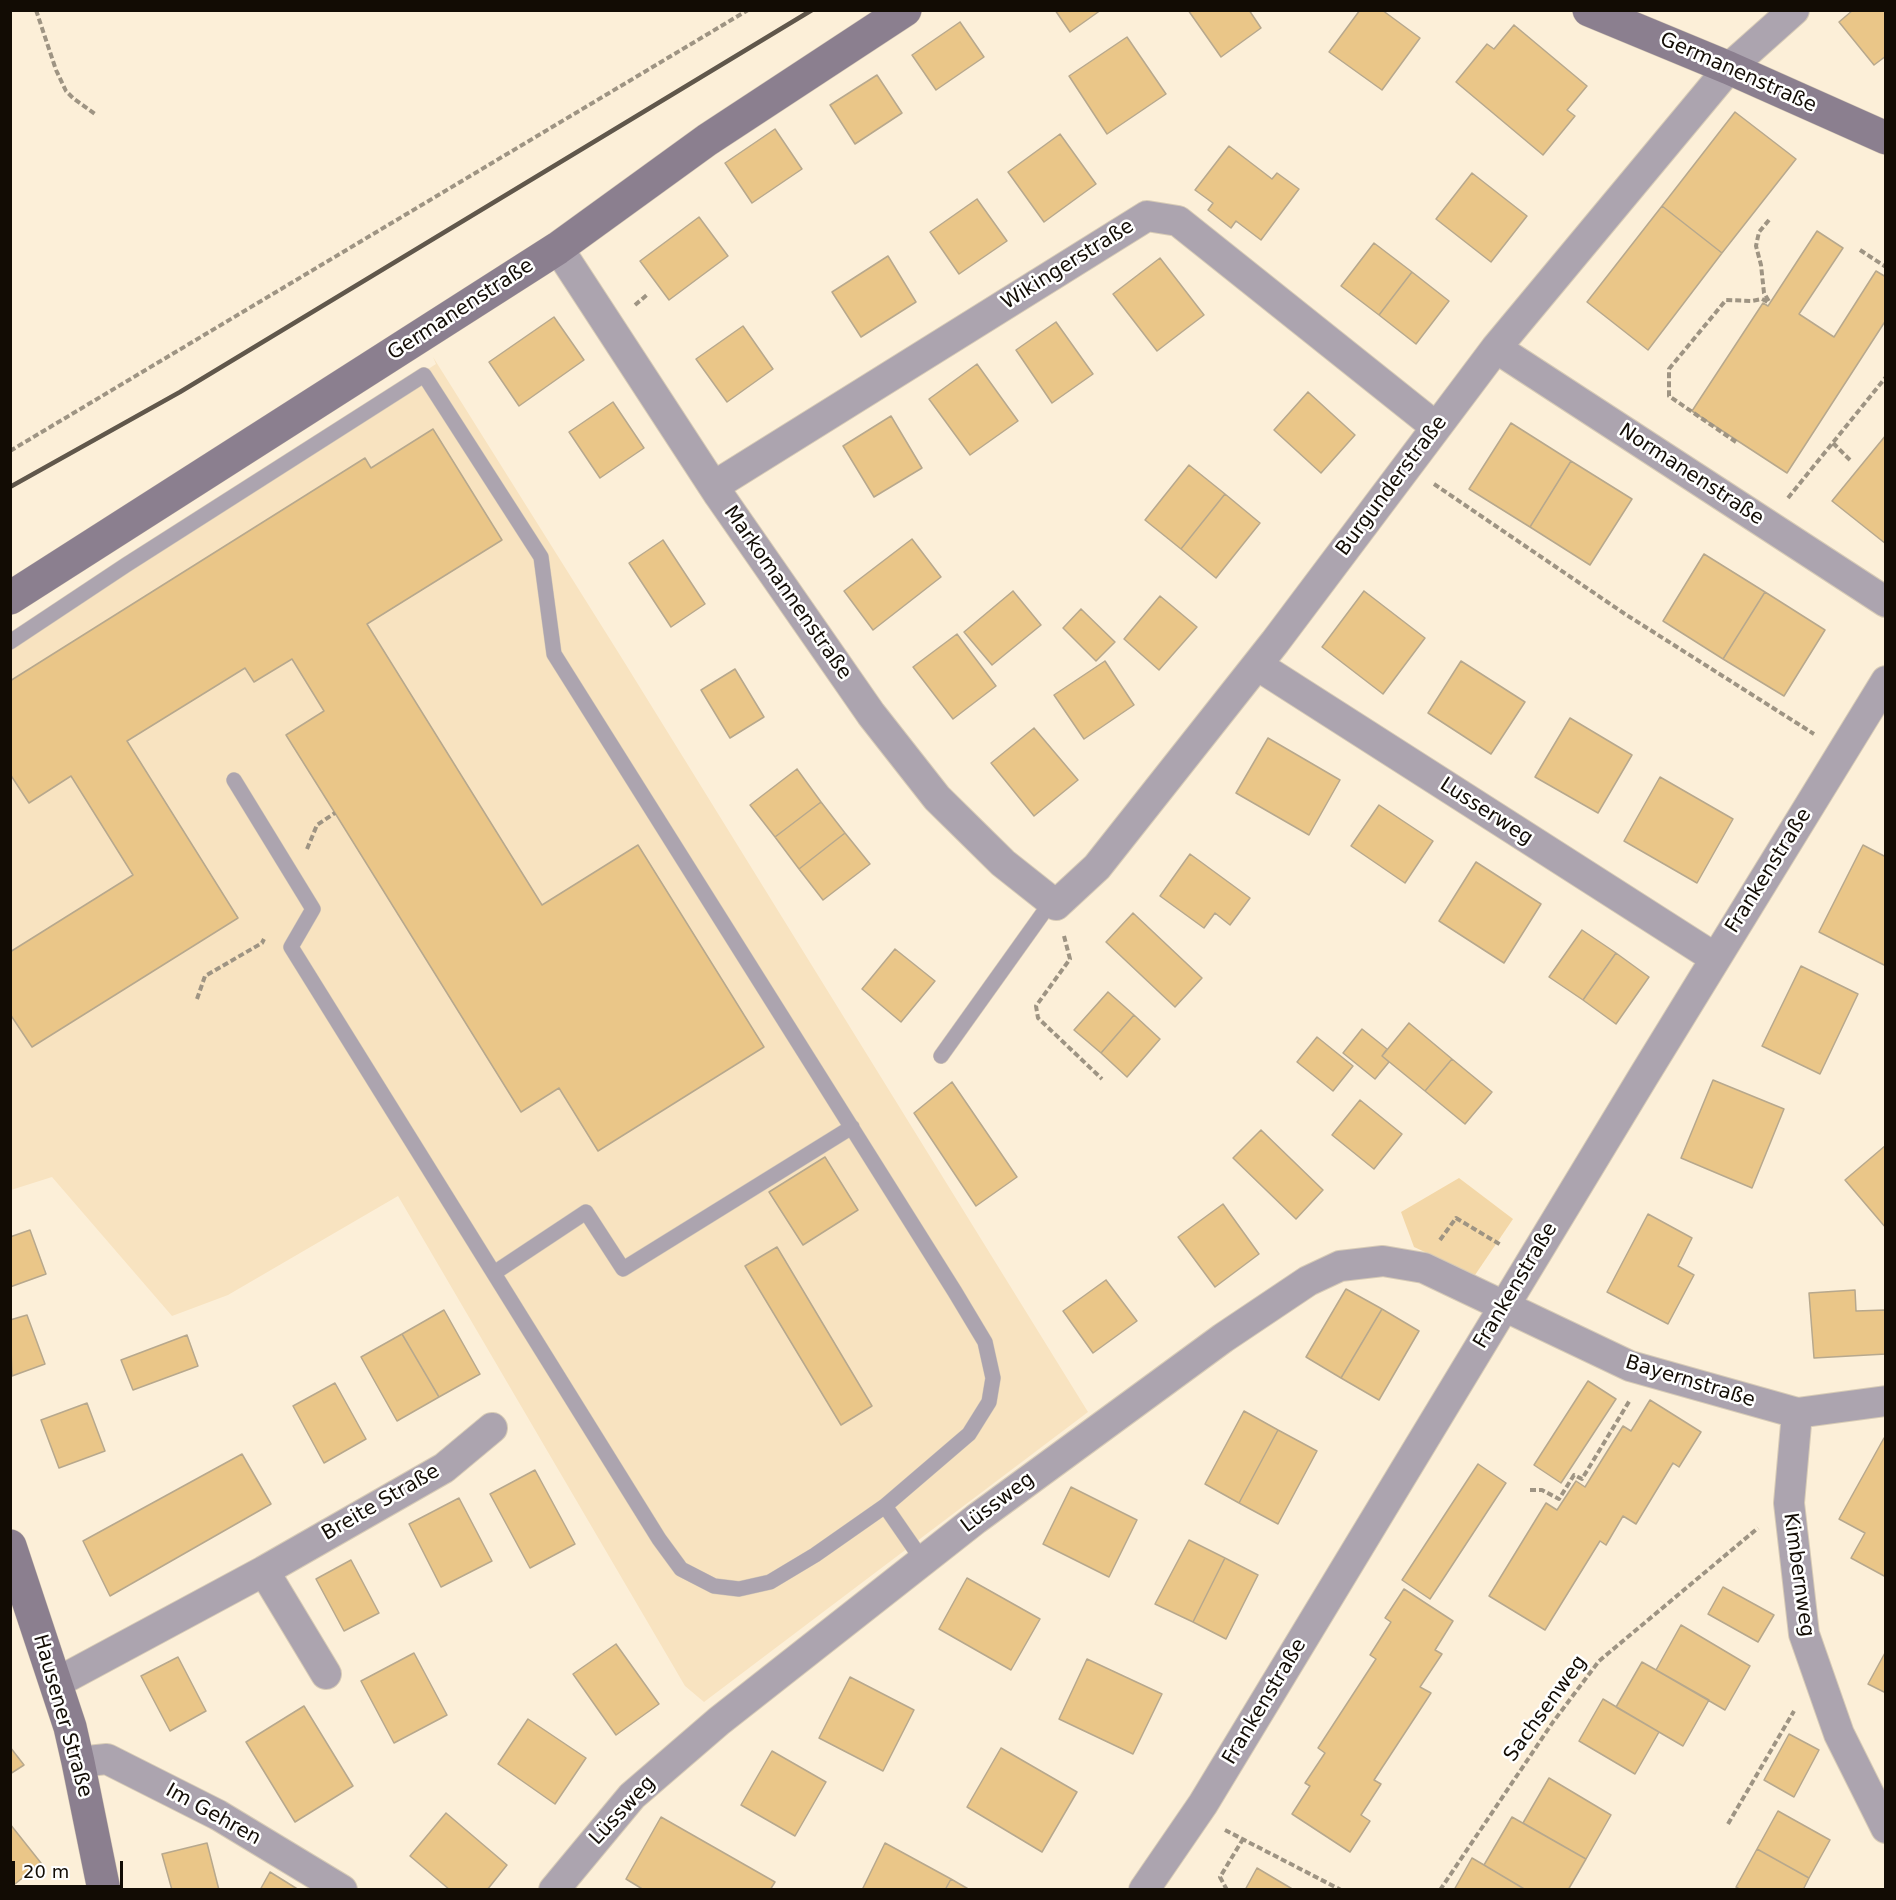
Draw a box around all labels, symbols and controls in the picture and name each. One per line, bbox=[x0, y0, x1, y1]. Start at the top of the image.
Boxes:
street label: Germanenstraße bbox=[1656, 28, 1820, 118]
street label: Wikingerstraße bbox=[997, 215, 1139, 315]
street label: Germanenstraße bbox=[384, 254, 538, 366]
street label: Burgunderstraße bbox=[1332, 411, 1452, 561]
street label: Normanenstraße bbox=[1614, 419, 1768, 531]
street label: Markomannenstraße bbox=[718, 502, 856, 684]
street label: Lusserweg bbox=[1435, 773, 1537, 851]
street label: Frankenstraße bbox=[1721, 804, 1817, 938]
street label: Frankenstraße bbox=[1469, 1219, 1563, 1353]
street label: Bayernstraße bbox=[1622, 1351, 1758, 1413]
street label: Breite Straße bbox=[318, 1460, 444, 1546]
street label: Lüssweg bbox=[957, 1468, 1039, 1538]
street label: Kimbernweg bbox=[1777, 1511, 1819, 1639]
street label: Hausener Straße bbox=[27, 1632, 97, 1800]
street label: Frankenstraße bbox=[1218, 1635, 1312, 1769]
street label: Sachsenweg bbox=[1499, 1651, 1593, 1767]
street label: Lüssweg bbox=[585, 1771, 661, 1851]
street label: Im Gehren bbox=[161, 1779, 265, 1851]
scale bar bbox=[15, 1849, 126, 1887]
text: 20 m bbox=[23, 1861, 69, 1882]

